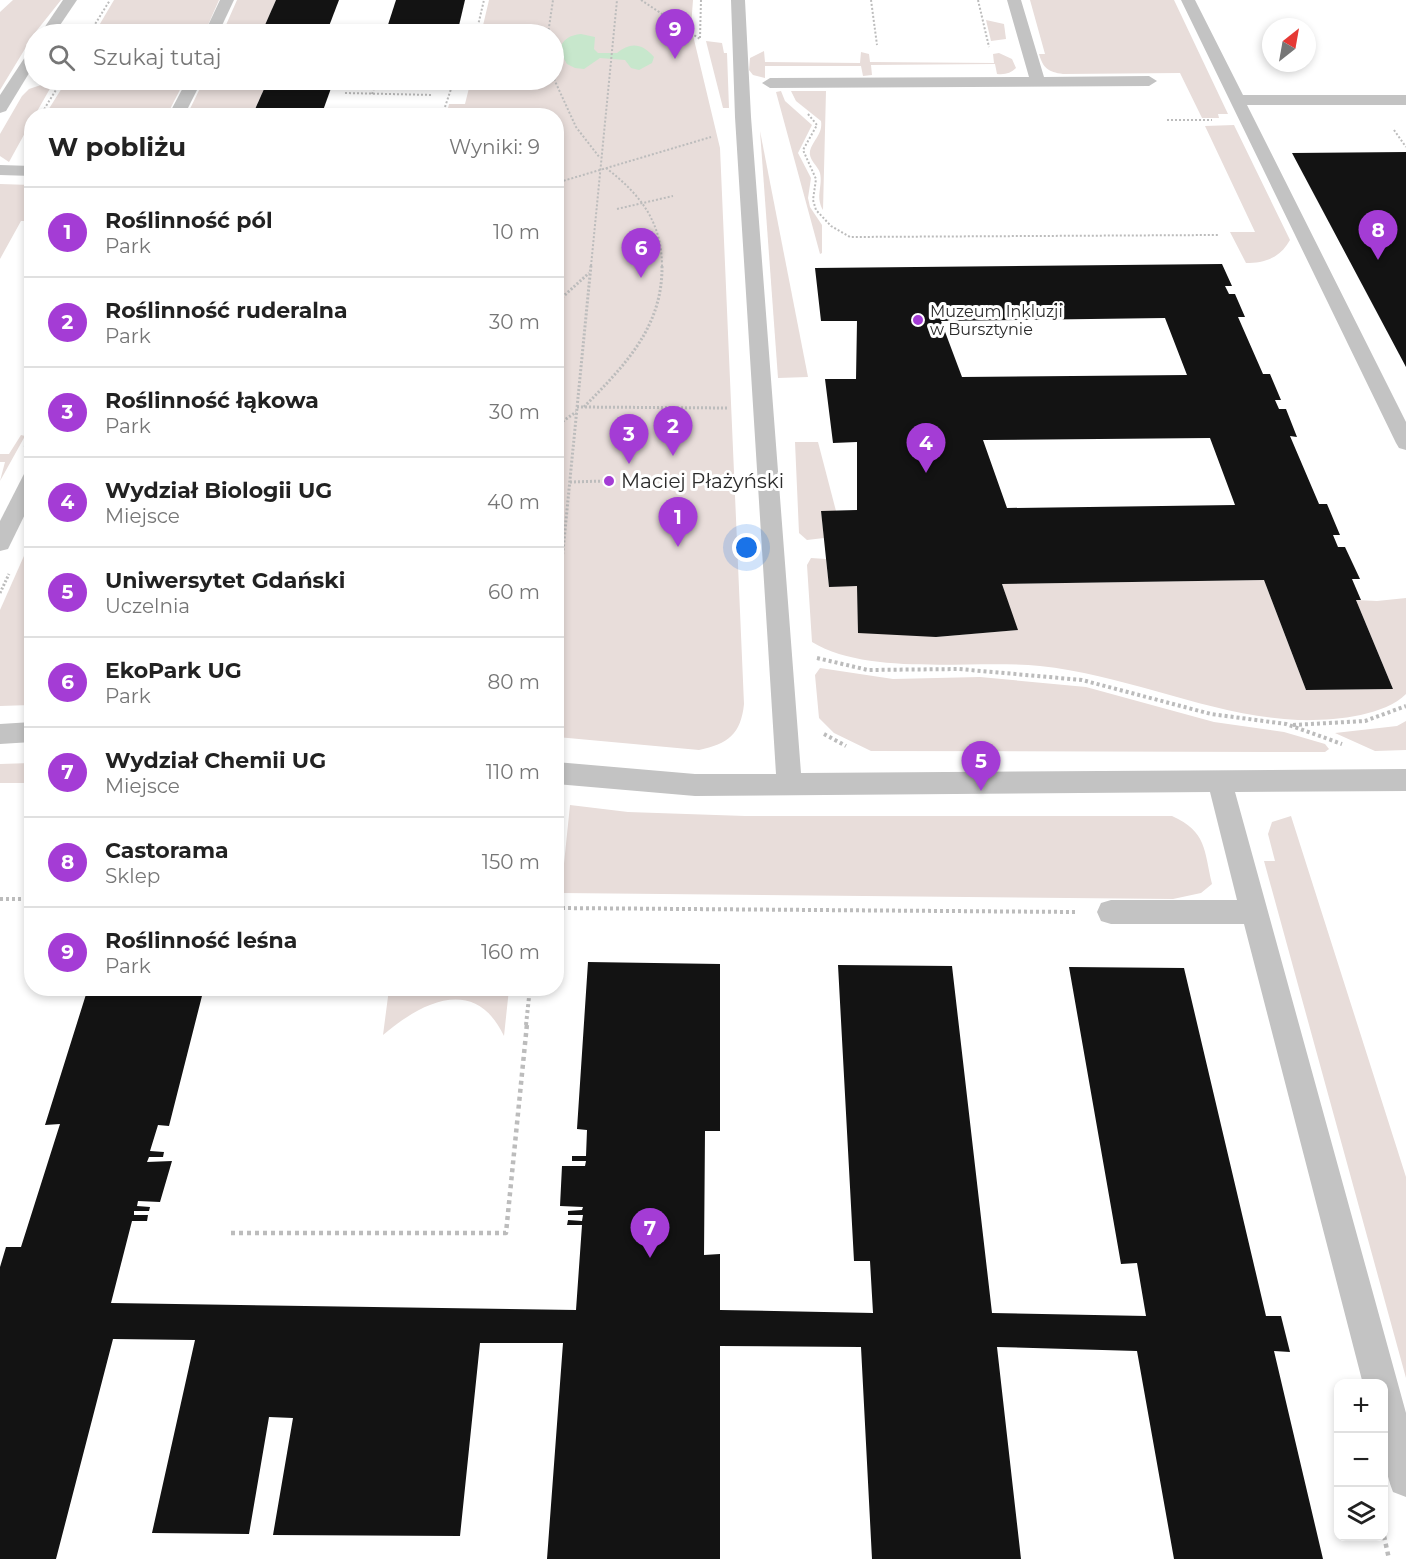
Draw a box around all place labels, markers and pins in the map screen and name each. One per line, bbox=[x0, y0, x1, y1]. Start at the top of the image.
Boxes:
pin: 9 bbox=[656, 10, 694, 59]
pin: 8 bbox=[1358, 210, 1398, 260]
pin: 6 bbox=[622, 228, 660, 278]
place label: Muzeum Inkluzji w Bursztynie bbox=[930, 302, 1063, 339]
marker: Muzeum Inkluzji w Bursztynie bbox=[911, 313, 925, 327]
pin: 2 bbox=[654, 406, 692, 456]
pin: 3 bbox=[610, 414, 648, 464]
pin: 4 bbox=[906, 424, 946, 473]
place label: Maciej Płażyński bbox=[621, 469, 784, 493]
marker: Maciej Płażyński bbox=[602, 474, 616, 488]
pin: 1 bbox=[658, 498, 698, 547]
pin: 5 bbox=[962, 742, 1000, 791]
pin: 7 bbox=[630, 1208, 670, 1258]

